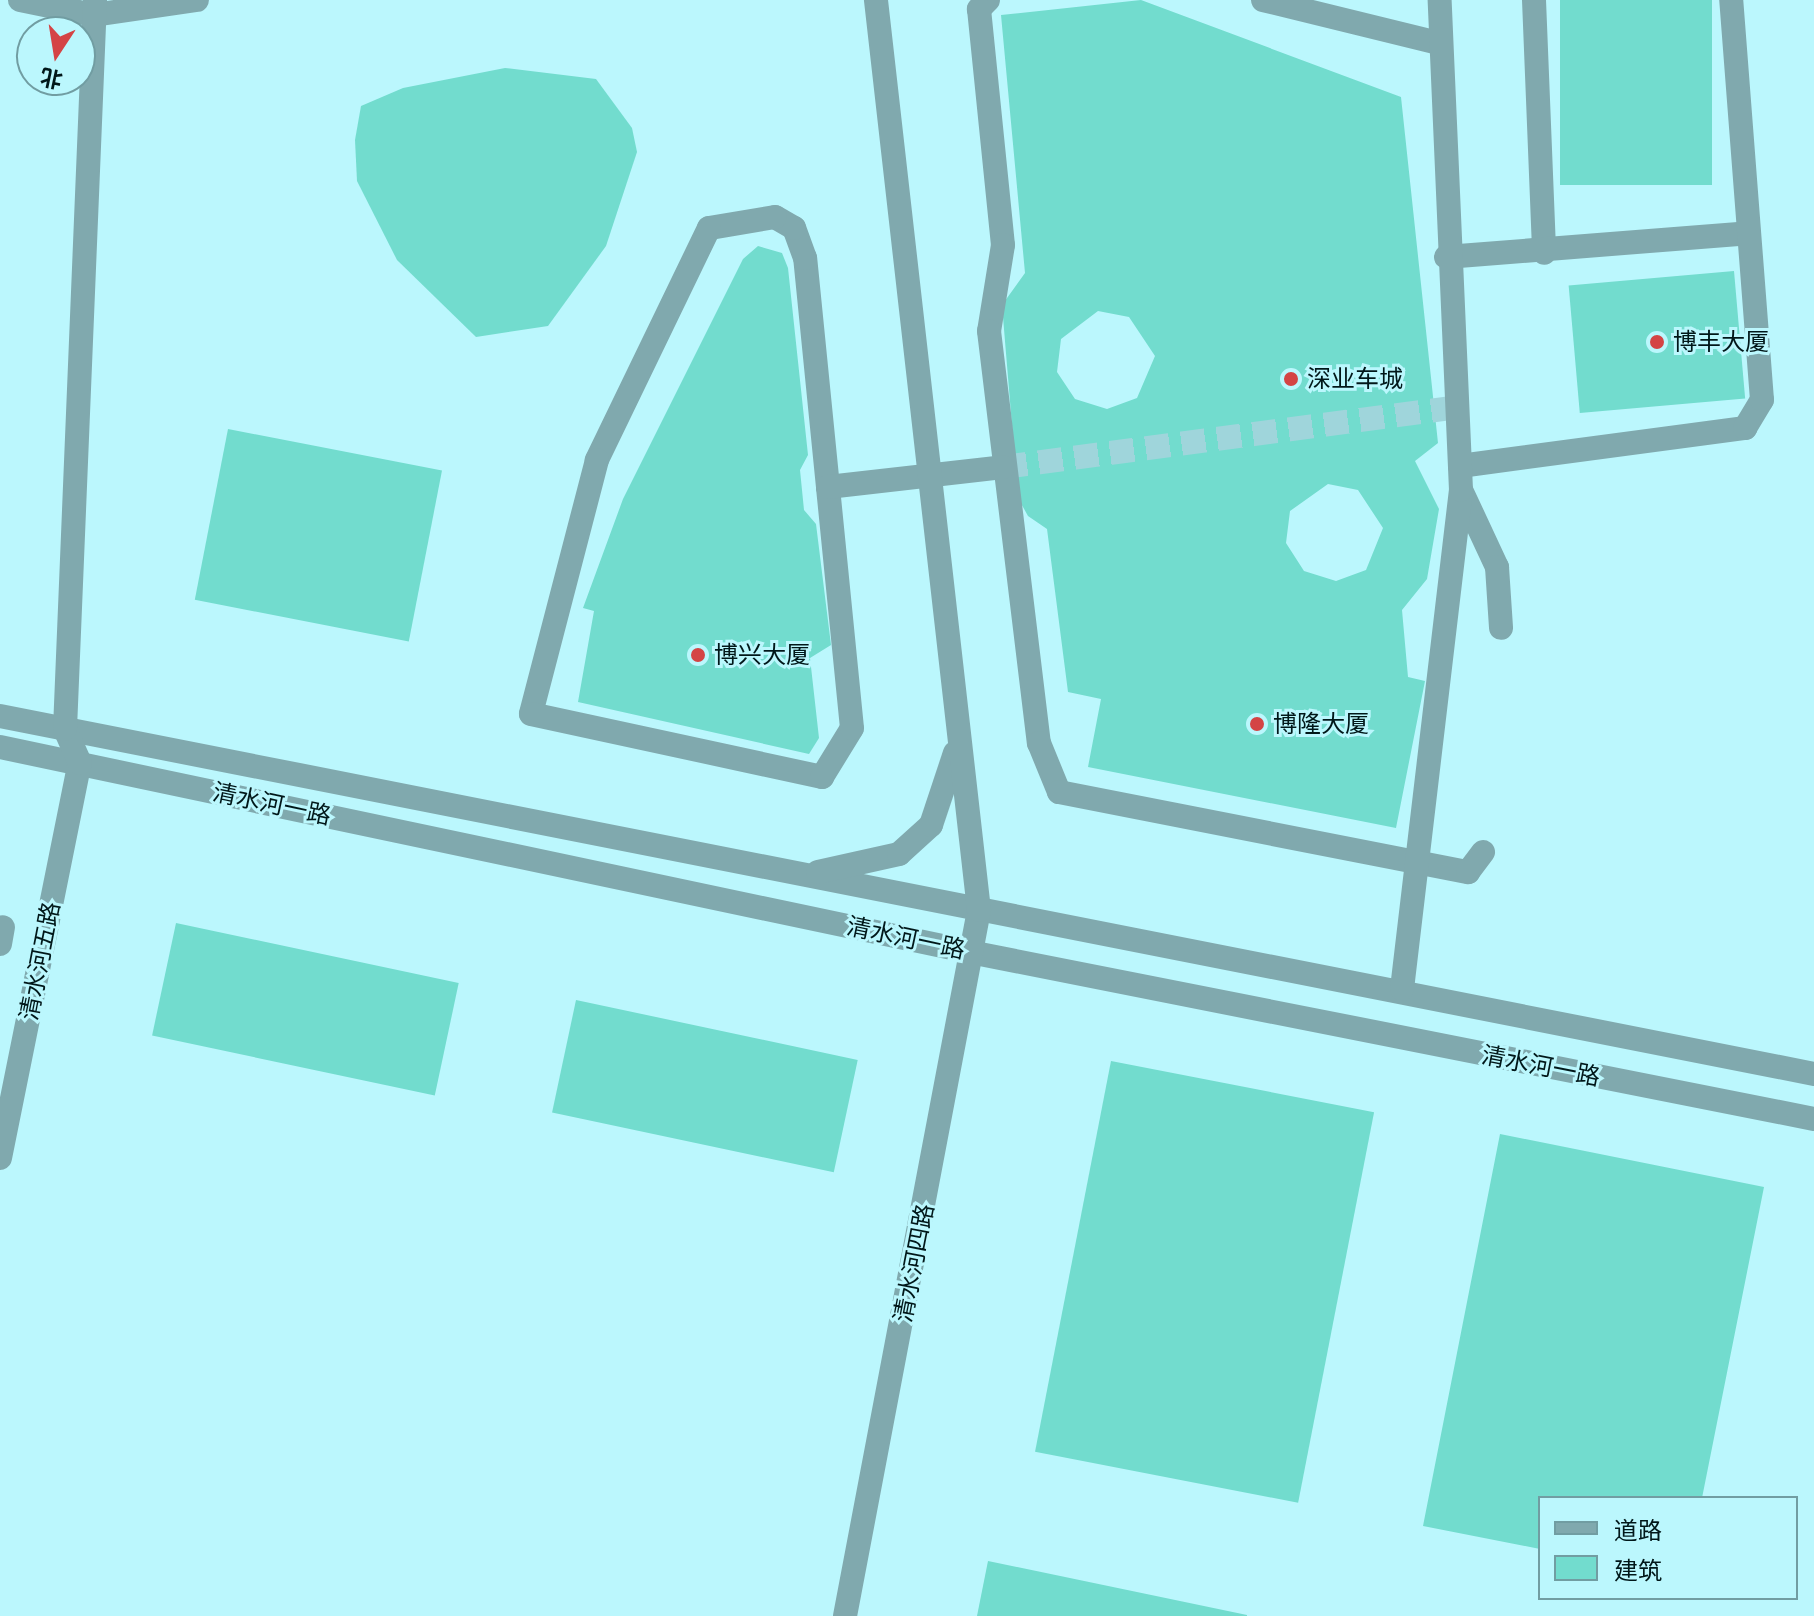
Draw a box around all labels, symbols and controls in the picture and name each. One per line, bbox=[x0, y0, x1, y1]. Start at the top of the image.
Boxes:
north arrow bbox=[16, 16, 96, 96]
text: 北 bbox=[38, 63, 65, 94]
place label: 博丰大厦 bbox=[1673, 328, 1769, 356]
marker: 博丰大厦 bbox=[1648, 333, 1666, 351]
place label: 深业车城 bbox=[1307, 365, 1403, 393]
marker: 深业车城 bbox=[1282, 370, 1300, 388]
place label: 博兴大厦 bbox=[714, 641, 810, 669]
marker: 博兴大厦 bbox=[689, 646, 707, 664]
place label: 博隆大厦 bbox=[1273, 710, 1369, 738]
marker: 博隆大厦 bbox=[1248, 715, 1266, 733]
street label: 清水河一路 bbox=[210, 777, 334, 831]
street label: 清水河五路 bbox=[14, 899, 66, 1023]
street label: 清水河一路 bbox=[844, 911, 968, 965]
street label: 清水河一路 bbox=[1479, 1040, 1603, 1092]
street label: 清水河四路 bbox=[888, 1201, 940, 1325]
legend bbox=[1538, 1496, 1798, 1600]
text: 道路 bbox=[1614, 1516, 1662, 1545]
text: 建筑 bbox=[1614, 1556, 1662, 1585]

